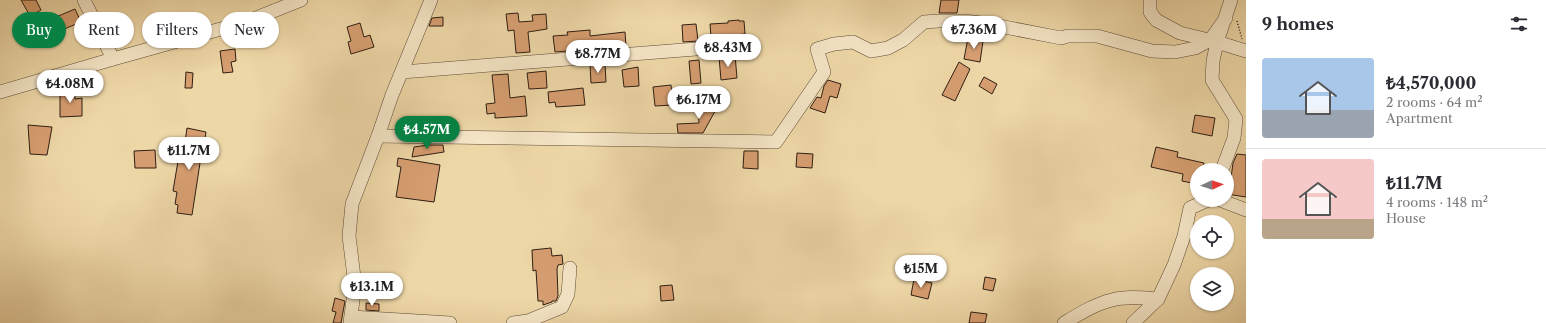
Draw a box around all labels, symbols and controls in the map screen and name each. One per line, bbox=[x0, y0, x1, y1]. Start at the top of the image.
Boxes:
chip: Buy bbox=[12, 12, 66, 48]
chip: Rent bbox=[74, 12, 134, 48]
chip: Filters bbox=[142, 12, 212, 48]
chip: New bbox=[220, 12, 279, 48]
icon: filters bbox=[1508, 13, 1530, 35]
text: 9 homes bbox=[1262, 14, 1334, 34]
pin: ₺7.36M bbox=[941, 16, 1007, 50]
text: ₺7.36M bbox=[951, 21, 997, 37]
pin: ₺8.43M bbox=[695, 34, 761, 68]
text: ₺8.43M bbox=[704, 39, 752, 55]
pin: ₺8.77M bbox=[565, 40, 631, 74]
text: ₺8.77M bbox=[575, 45, 621, 61]
pin: ₺4.08M bbox=[37, 70, 103, 104]
text: ₺4,570,000 bbox=[1386, 73, 1476, 93]
icon: home bbox=[1294, 74, 1342, 122]
text: ₺4.08M bbox=[46, 75, 94, 91]
pin: ₺6.17M bbox=[666, 86, 732, 120]
text: ₺6.17M bbox=[676, 91, 722, 107]
text: 2 rooms · 64 m² bbox=[1386, 94, 1483, 110]
text: Apartment bbox=[1386, 110, 1453, 126]
pin: ₺4.57M bbox=[394, 116, 460, 150]
text: ₺4.57M bbox=[404, 121, 450, 137]
pin: ₺11.7M bbox=[156, 137, 222, 171]
text: ₺11.7M bbox=[167, 142, 211, 158]
north arrow bbox=[1190, 163, 1234, 207]
map controls bbox=[1190, 163, 1234, 311]
text: ₺11.7M bbox=[1386, 173, 1442, 193]
icon: home bbox=[1294, 175, 1342, 223]
text: 4 rooms · 148 m² bbox=[1386, 194, 1488, 210]
text: House bbox=[1386, 210, 1426, 226]
button: locate bbox=[1190, 215, 1234, 259]
pin: ₺15M bbox=[897, 255, 945, 289]
text: ₺15M bbox=[904, 260, 938, 276]
button: layers bbox=[1190, 267, 1234, 311]
pin: ₺13.1M bbox=[339, 273, 405, 307]
text: ₺13.1M bbox=[350, 278, 394, 294]

